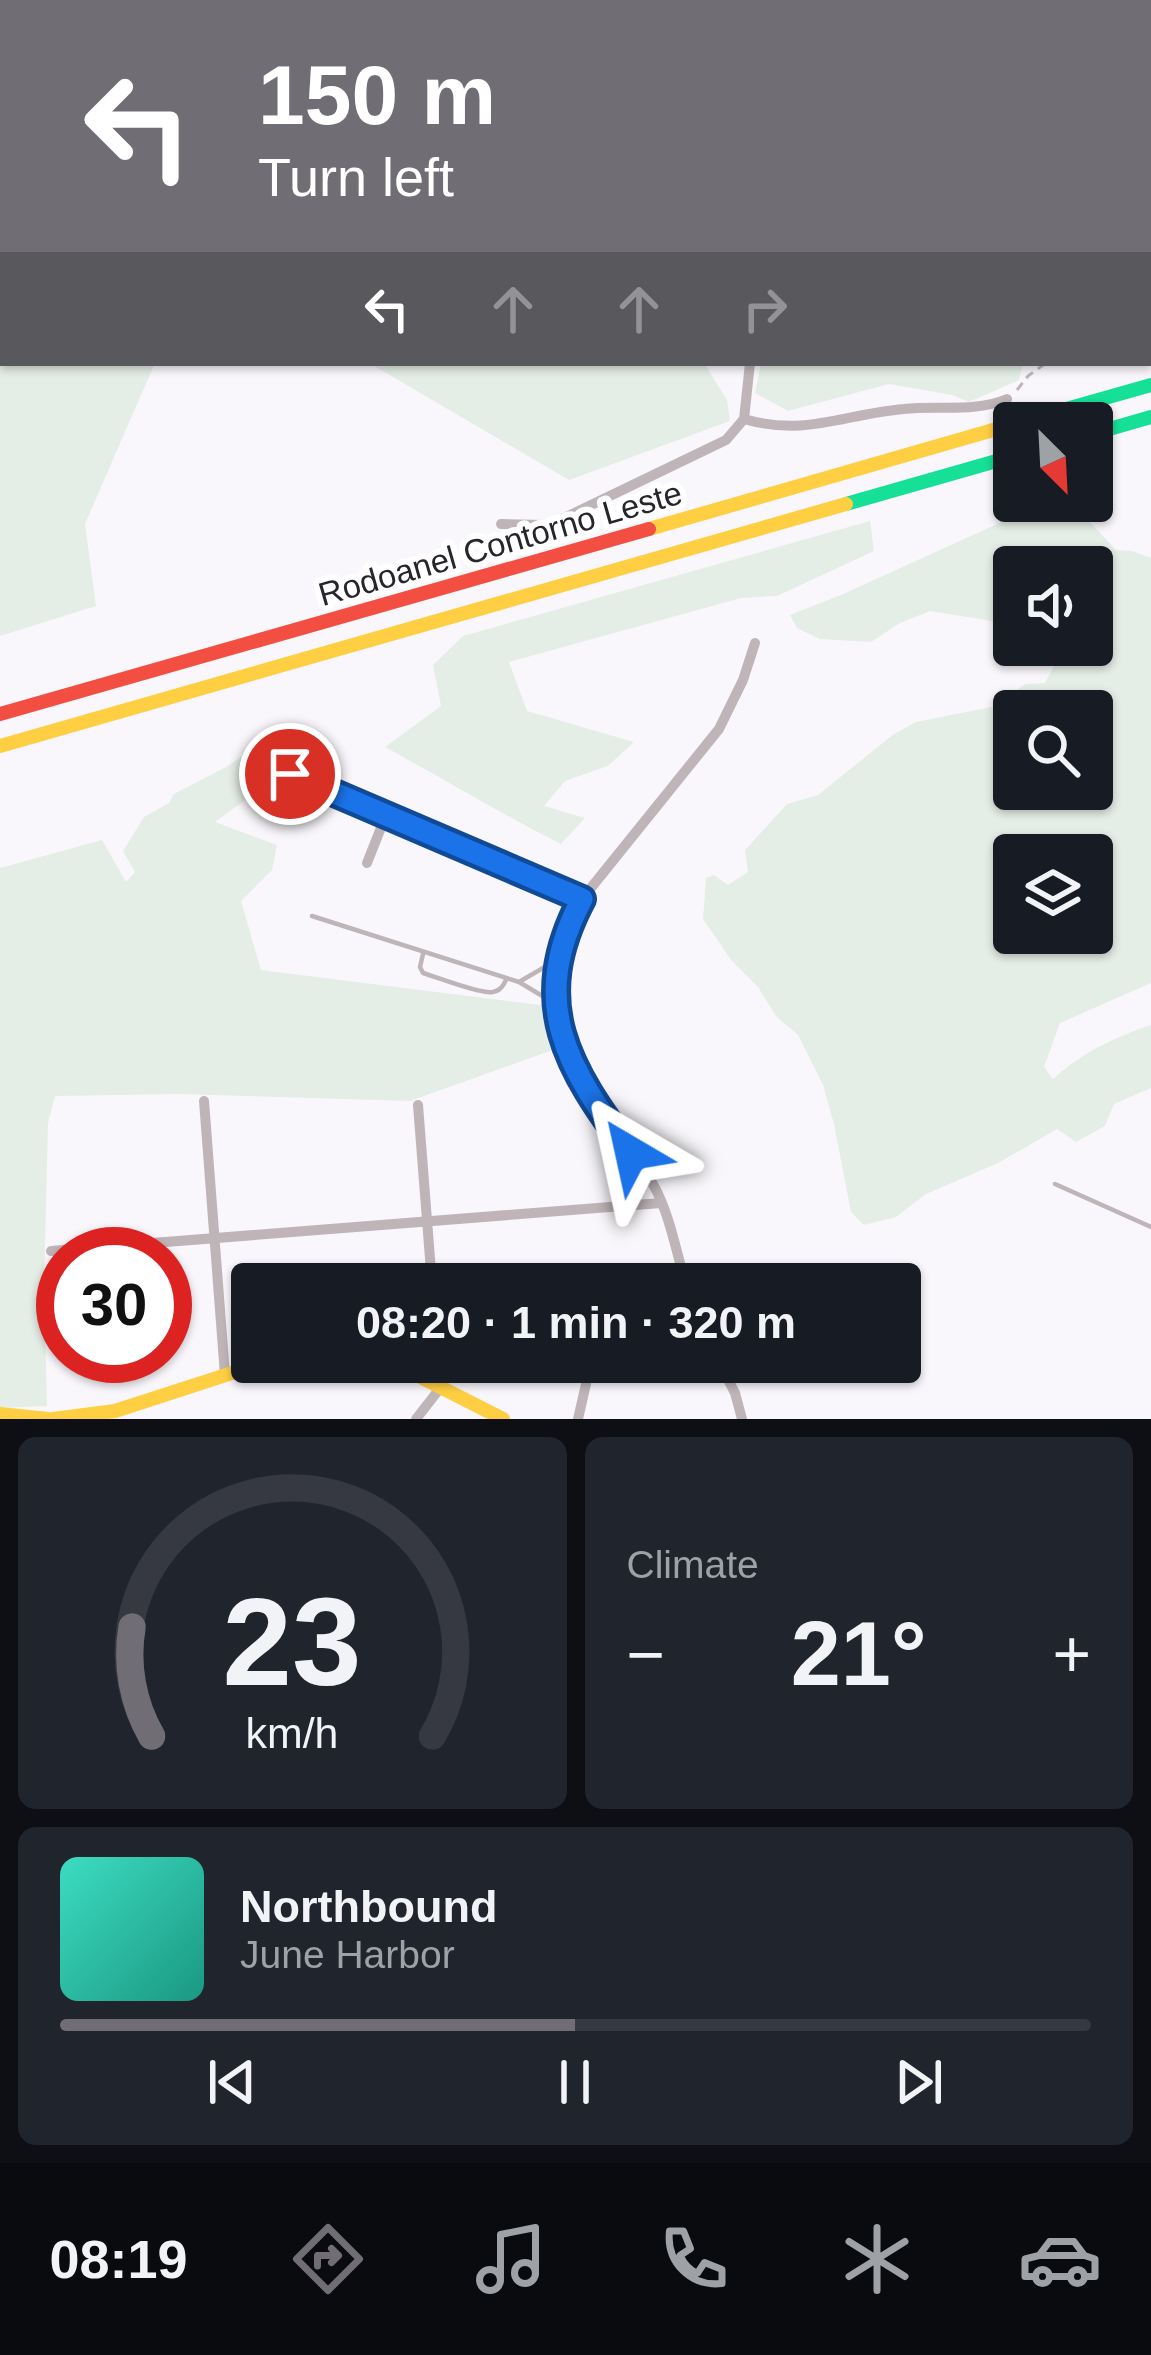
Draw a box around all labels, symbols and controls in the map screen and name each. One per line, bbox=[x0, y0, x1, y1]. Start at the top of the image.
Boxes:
icon: left bbox=[60, 48, 216, 204]
text: 150 m bbox=[258, 48, 496, 142]
text: Turn left bbox=[258, 147, 454, 207]
icon: left bbox=[354, 276, 420, 342]
icon: ahead bbox=[480, 276, 546, 342]
icon: ahead bbox=[606, 276, 672, 342]
icon: right bbox=[732, 276, 798, 342]
north arrow bbox=[993, 402, 1113, 522]
map controls bbox=[993, 402, 1113, 954]
street label: Rodoanel Contorno Leste bbox=[314, 474, 686, 613]
button: sound bbox=[993, 546, 1113, 666]
button: search bbox=[993, 690, 1113, 810]
pin bbox=[239, 723, 341, 825]
icon: arrive bbox=[257, 741, 323, 807]
button: layers bbox=[993, 834, 1113, 954]
position arrow bbox=[568, 1090, 694, 1216]
speed limit sign: 30 bbox=[36, 1227, 192, 1383]
text: 08:20 · 1 min · 320 m bbox=[356, 1297, 796, 1348]
text: Climate bbox=[627, 1543, 759, 1586]
text: 23 bbox=[223, 1572, 362, 1711]
text: 21° bbox=[791, 1604, 927, 1704]
text: − bbox=[627, 1617, 665, 1691]
text: + bbox=[1052, 1617, 1091, 1691]
text: km/h bbox=[246, 1709, 339, 1757]
text: Northbound bbox=[240, 1881, 497, 1932]
text: June Harbor bbox=[240, 1933, 455, 1976]
icon: previous bbox=[199, 2049, 265, 2115]
icon: pause bbox=[542, 2049, 608, 2115]
icon: next bbox=[886, 2049, 952, 2115]
icon: directions bbox=[286, 2217, 370, 2301]
icon: music bbox=[469, 2217, 553, 2301]
icon: phone bbox=[652, 2217, 736, 2301]
icon: climate bbox=[835, 2217, 919, 2301]
icon: car bbox=[1018, 2217, 1102, 2301]
text: 08:19 bbox=[49, 2229, 188, 2289]

